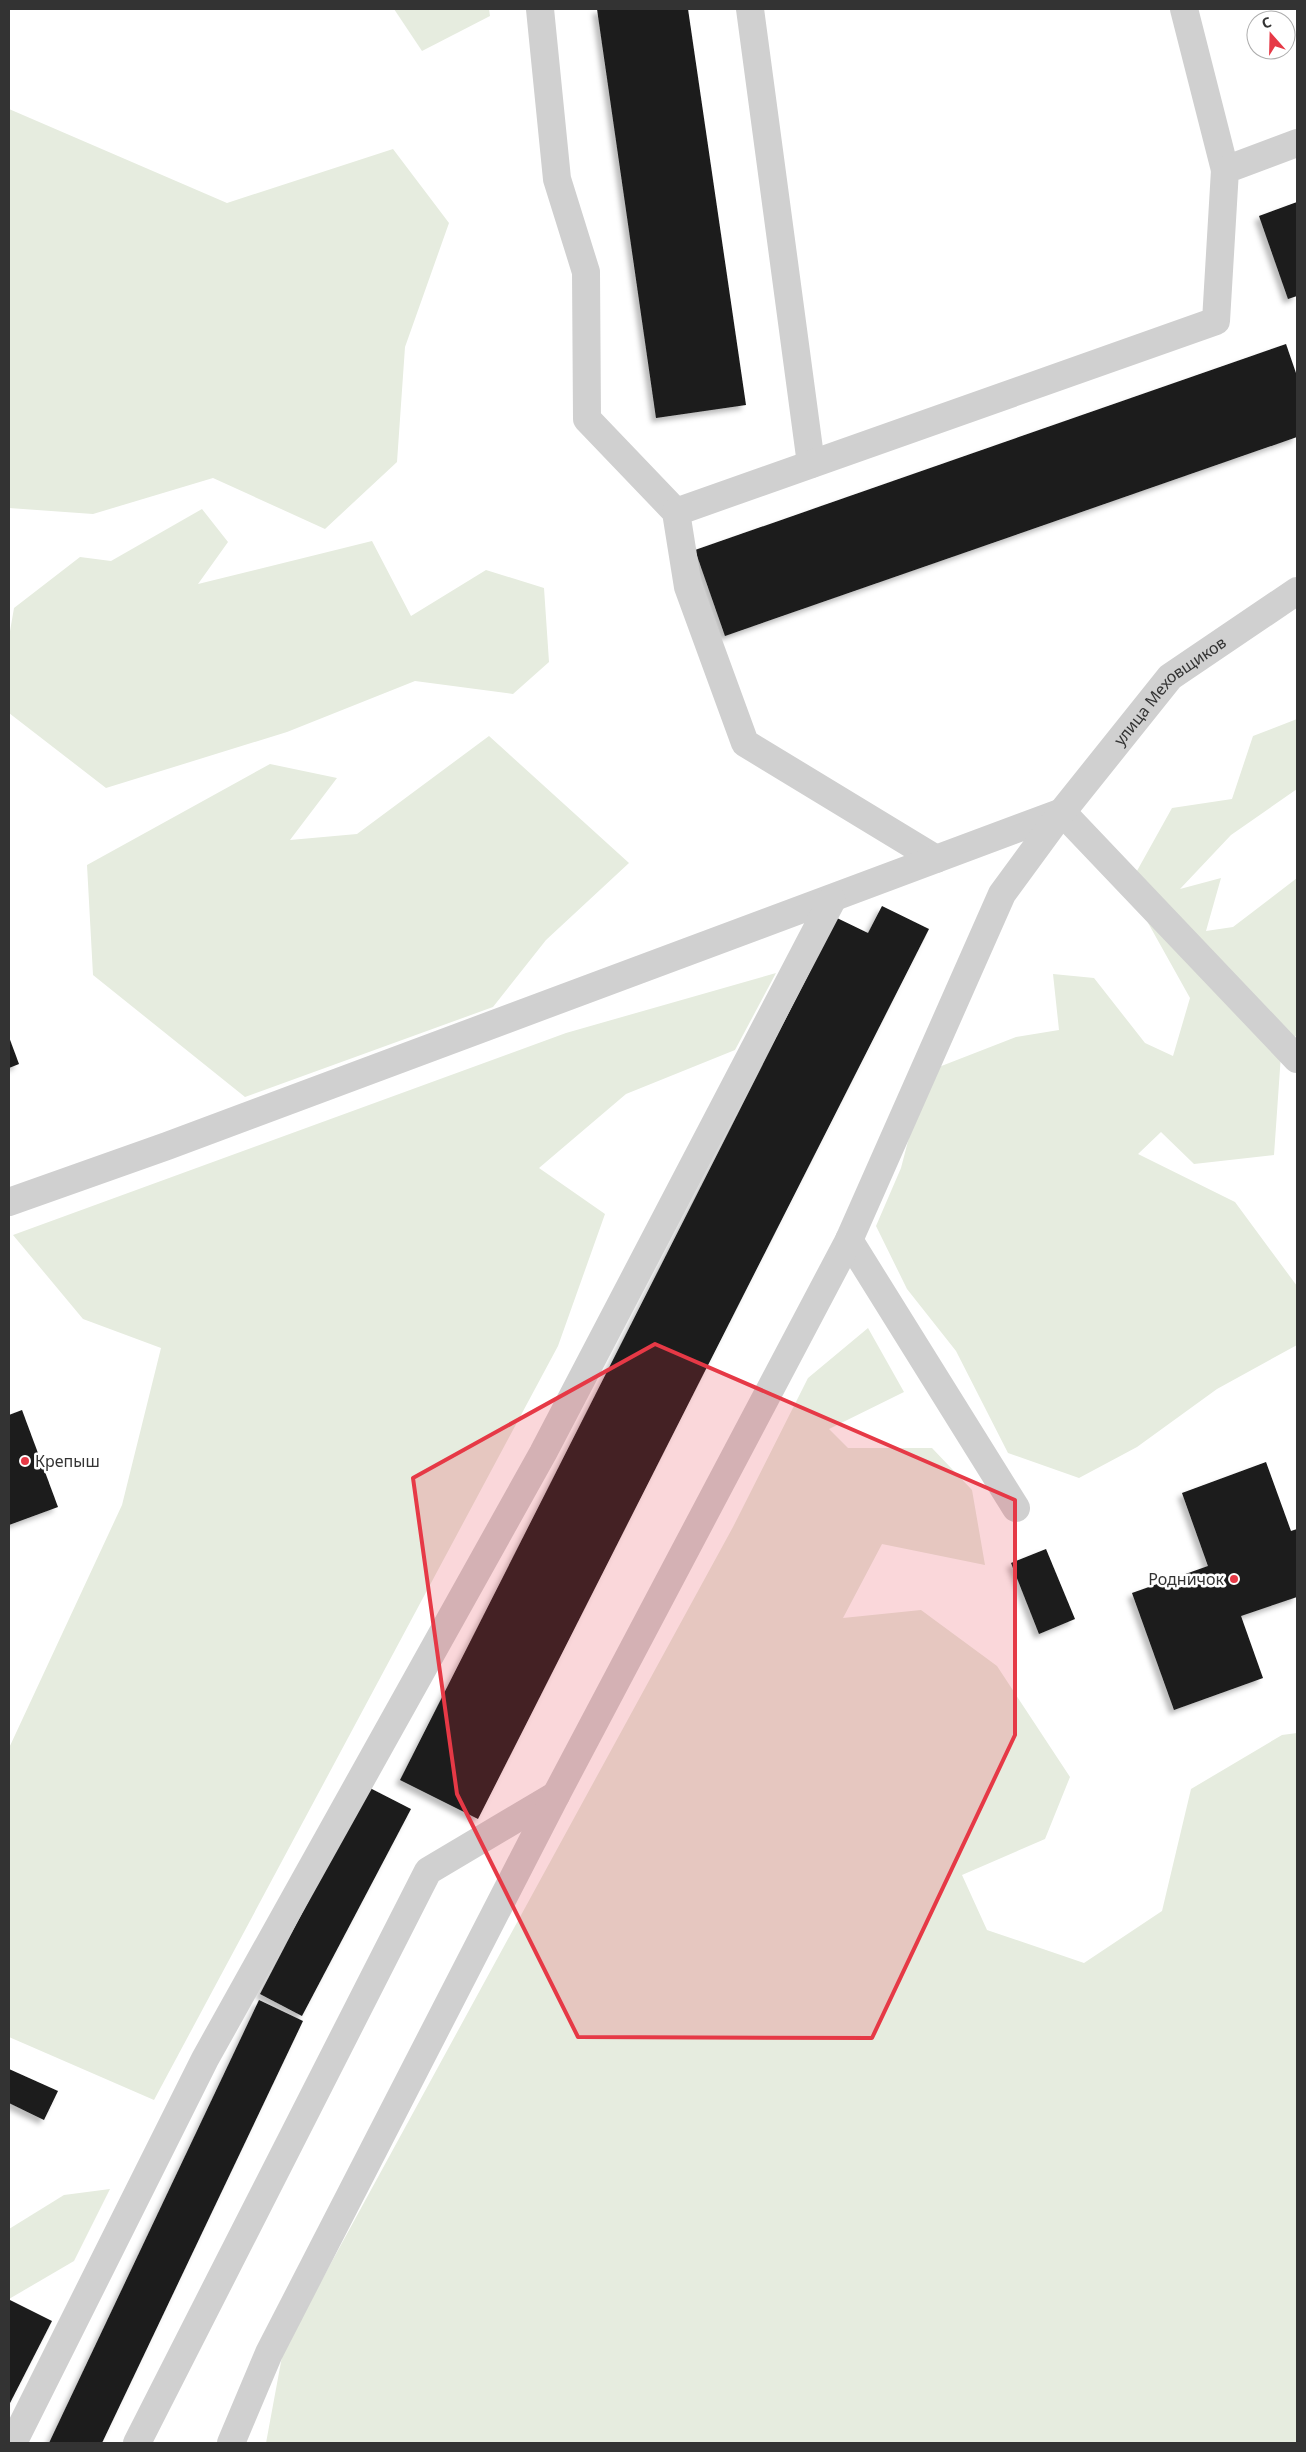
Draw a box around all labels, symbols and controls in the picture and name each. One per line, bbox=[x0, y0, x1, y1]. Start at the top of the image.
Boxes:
north arrow bbox=[1246, 10, 1296, 60]
text: С bbox=[1259, 12, 1274, 33]
street label: улица Меховщиков bbox=[1109, 631, 1230, 750]
place label: Крепыш bbox=[35, 1450, 100, 1472]
marker: Крепыш bbox=[19, 1455, 31, 1467]
place label: Родничок bbox=[1148, 1568, 1224, 1590]
marker: Родничок bbox=[1228, 1573, 1240, 1585]

